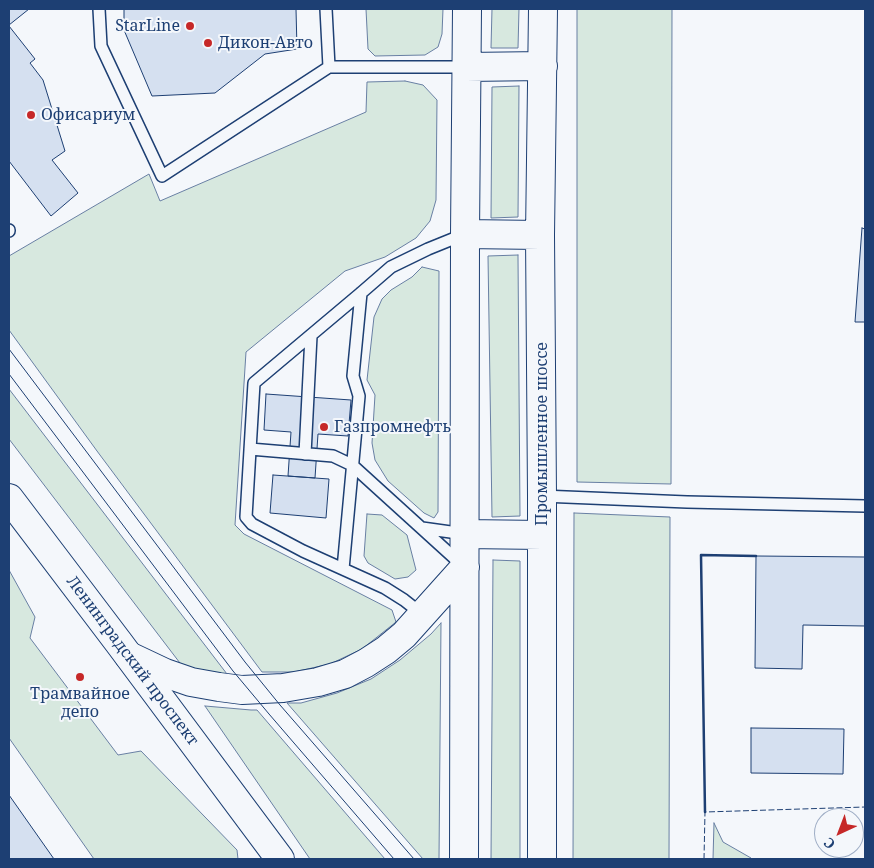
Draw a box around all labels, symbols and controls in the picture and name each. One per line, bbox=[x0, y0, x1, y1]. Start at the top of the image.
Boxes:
place label: StarLine bbox=[115, 16, 180, 36]
marker: StarLine bbox=[184, 20, 196, 32]
place label: Дикон-Авто bbox=[218, 33, 313, 53]
marker: Дикон-Авто bbox=[202, 37, 214, 49]
place label: Офисариум bbox=[41, 105, 136, 125]
marker: Офисариум bbox=[25, 109, 37, 121]
street label: Промышленное шоссе bbox=[532, 342, 552, 526]
place label: Газпромнефть bbox=[334, 417, 451, 437]
marker: Газпромнефть bbox=[318, 421, 330, 433]
street label: Ленинградский проспект bbox=[62, 572, 202, 750]
marker: Трамвайное депо bbox=[74, 671, 86, 683]
place label: Трамвайное депо bbox=[30, 684, 130, 722]
north arrow bbox=[814, 808, 864, 858]
text: С bbox=[819, 834, 839, 854]

